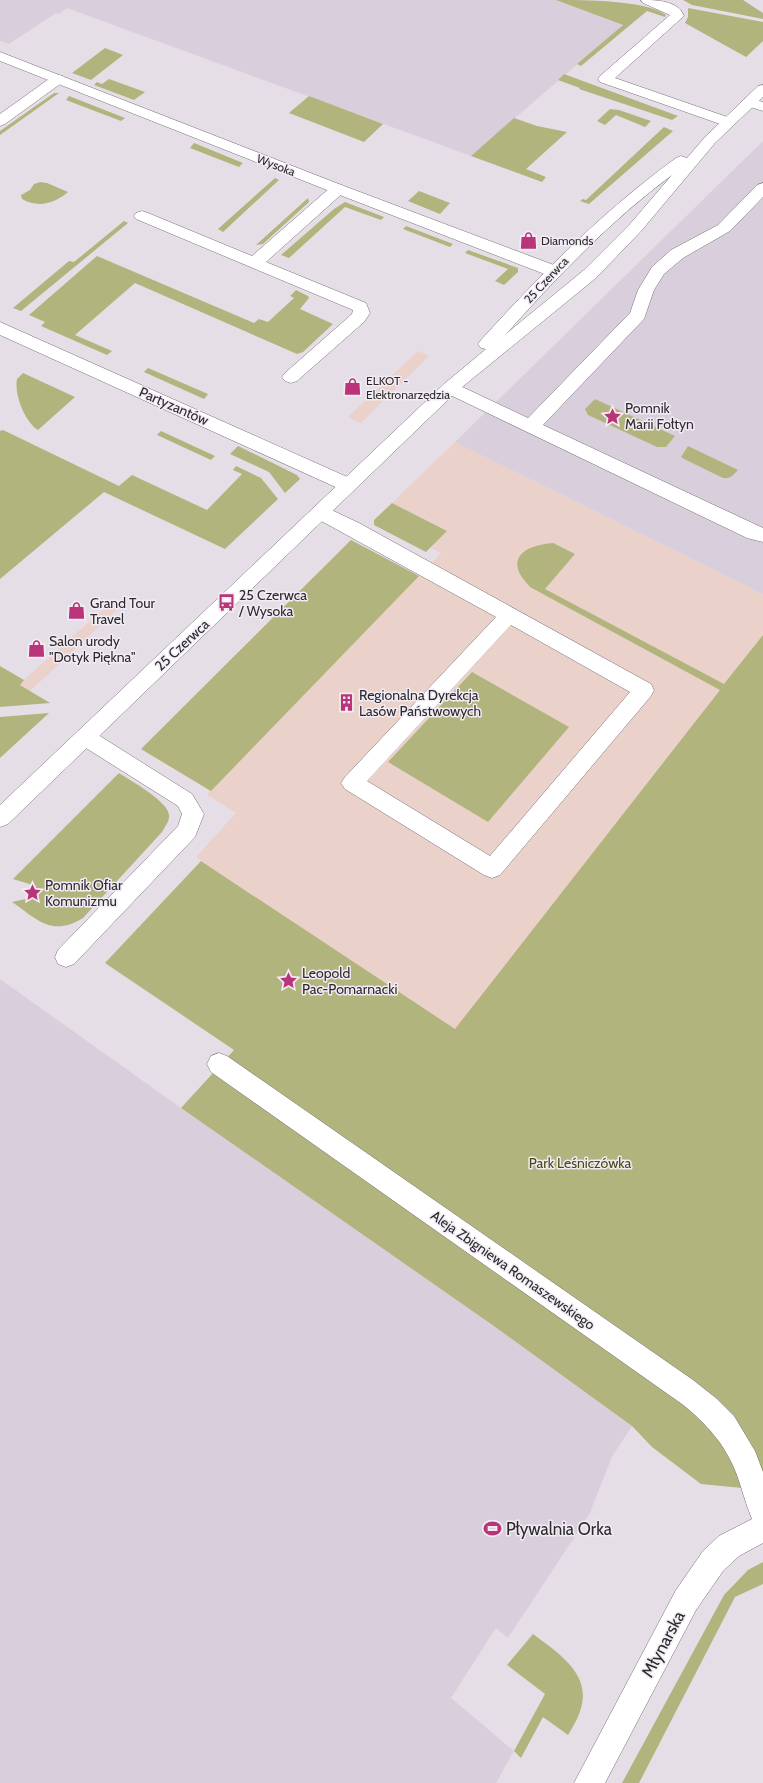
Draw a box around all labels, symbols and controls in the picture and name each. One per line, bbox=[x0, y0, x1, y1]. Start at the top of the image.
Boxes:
street label: Wysoka bbox=[255, 151, 298, 179]
shop icon: Diamonds bbox=[518, 230, 538, 250]
place label: Diamonds bbox=[541, 233, 593, 248]
street label: 25 Czerwca bbox=[521, 253, 571, 306]
place label: ELKOT - Elektronarzędzia bbox=[366, 373, 450, 402]
shop icon: ELKOT - Elektronarzędzia bbox=[343, 377, 363, 397]
street label: Partyzantów bbox=[136, 383, 212, 429]
place label: Pomnik Marii Fołtyn bbox=[625, 399, 694, 433]
place icon: Pomnik Marii Fołtyn bbox=[602, 406, 622, 426]
place label: 25 Czerwca / Wysoka bbox=[238, 586, 307, 620]
bus stop icon: 25 Czerwca / Wysoka bbox=[216, 593, 236, 613]
place label: Grand Tour Travel bbox=[90, 594, 156, 628]
shop icon: Grand Tour Travel bbox=[67, 601, 87, 621]
street label: 25 Czerwca bbox=[151, 615, 213, 675]
place label: Salon urody "Dotyk Piękna" bbox=[49, 632, 136, 666]
shop icon: Salon urody "Dotyk Piękna" bbox=[26, 639, 46, 659]
place label: Regionalna Dyrekcja Lasów Państwowych bbox=[359, 686, 481, 720]
building icon: Regionalna Dyrekcja Lasów Państwowych bbox=[336, 693, 356, 713]
place label: Pomnik Ofiar Komunizmu bbox=[45, 876, 123, 910]
place icon: Pomnik Ofiar Komunizmu bbox=[22, 883, 42, 903]
place label: Leopold Pac-Pomarnacki bbox=[302, 964, 397, 998]
place icon: Leopold Pac-Pomarnacki bbox=[279, 971, 299, 991]
park label: Park Leśniczówka bbox=[529, 1154, 632, 1172]
street label: Aleja Zbigniewa Romaszewskiego bbox=[427, 1206, 599, 1334]
sports icon: Pływalnia Orka bbox=[483, 1519, 503, 1539]
place label: Pływalnia Orka bbox=[506, 1519, 613, 1539]
street label: Młynarska bbox=[637, 1607, 689, 1681]

